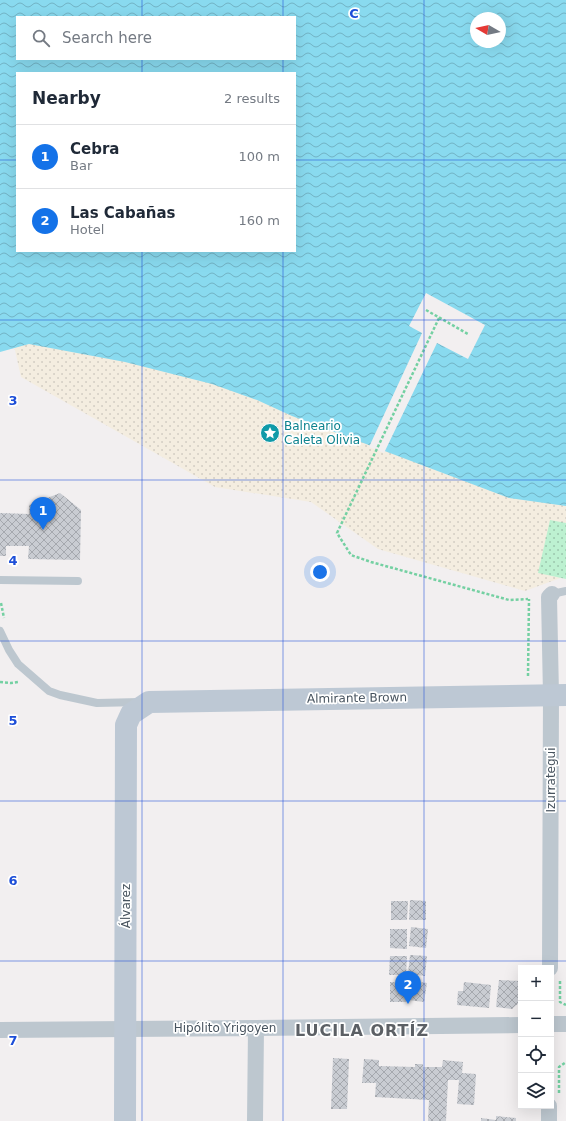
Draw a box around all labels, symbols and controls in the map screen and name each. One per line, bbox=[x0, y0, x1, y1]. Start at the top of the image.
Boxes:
text: C bbox=[349, 6, 359, 21]
north arrow bbox=[470, 12, 506, 48]
search box bbox=[16, 16, 296, 60]
icon: search bbox=[30, 27, 52, 49]
text: Search here bbox=[62, 29, 152, 47]
text: Nearby bbox=[32, 88, 101, 108]
text: 2 results bbox=[224, 91, 280, 106]
text: Cebra bbox=[70, 140, 119, 158]
text: 1 bbox=[40, 149, 50, 164]
text: 100 m bbox=[238, 149, 280, 164]
text: Bar bbox=[70, 158, 92, 173]
text: Las Cabañas bbox=[70, 204, 176, 222]
text: 2 bbox=[40, 213, 50, 228]
text: 160 m bbox=[238, 213, 280, 228]
text: Hotel bbox=[70, 222, 104, 237]
text: 3 bbox=[8, 393, 18, 408]
place label: Balneario Caleta Olivia bbox=[284, 419, 360, 447]
place icon: Balneario Caleta Olivia bbox=[259, 422, 281, 444]
pin: 1 bbox=[30, 497, 56, 530]
text: 4 bbox=[8, 553, 18, 568]
your location bbox=[310, 562, 330, 582]
street label: Almirante Brown bbox=[307, 690, 407, 706]
text: 5 bbox=[8, 713, 18, 728]
street label: Izurrategui bbox=[544, 747, 558, 813]
text: 6 bbox=[8, 873, 18, 888]
street label: Álvarez bbox=[118, 884, 133, 928]
map controls bbox=[518, 965, 554, 1109]
button: + bbox=[518, 965, 554, 1001]
pin: 2 bbox=[395, 971, 421, 1004]
button: − bbox=[518, 1001, 554, 1037]
street label: Hipólito Yrigoyen bbox=[174, 1021, 276, 1035]
district label: LUCILA ORTÍZ bbox=[295, 1021, 429, 1040]
text: 7 bbox=[8, 1033, 18, 1048]
button: locate bbox=[518, 1037, 554, 1073]
button: layers bbox=[518, 1073, 554, 1109]

